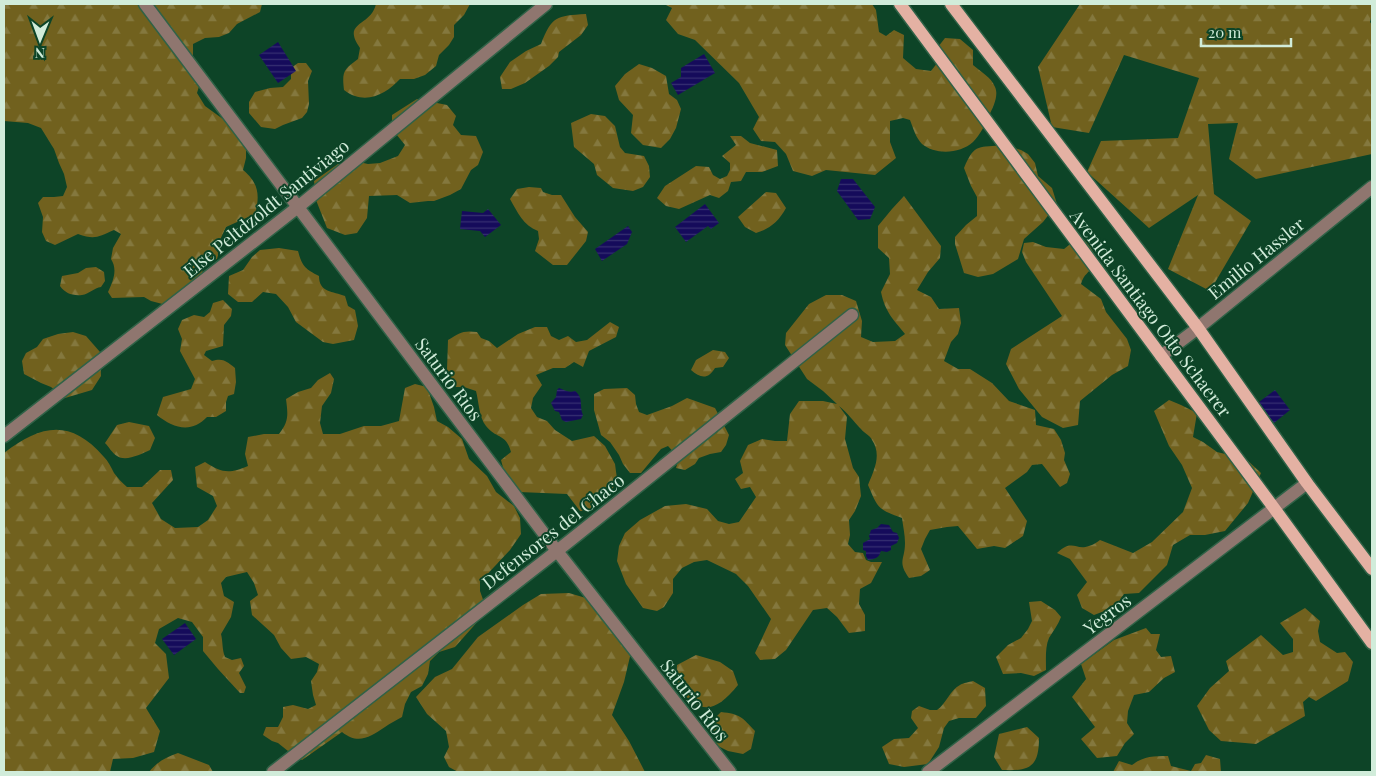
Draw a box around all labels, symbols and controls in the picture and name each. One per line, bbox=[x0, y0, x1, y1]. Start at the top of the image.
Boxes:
north arrow bbox=[15, 15, 65, 65]
scale bar bbox=[1201, 15, 1291, 47]
text: 20 m bbox=[1208, 22, 1242, 42]
text: N bbox=[35, 44, 45, 63]
street label: Else Peltdzoldt Santiviago bbox=[178, 134, 354, 282]
street label: Avenida Santiago Otto Schaerer bbox=[1064, 204, 1237, 422]
street label: Emilio Hassler bbox=[1203, 212, 1309, 304]
street label: Saturio Rios bbox=[410, 333, 488, 425]
street label: Defensores del Chaco bbox=[477, 468, 629, 594]
street label: Yegros bbox=[1078, 588, 1136, 640]
street label: Saturio Rios bbox=[655, 654, 735, 746]

